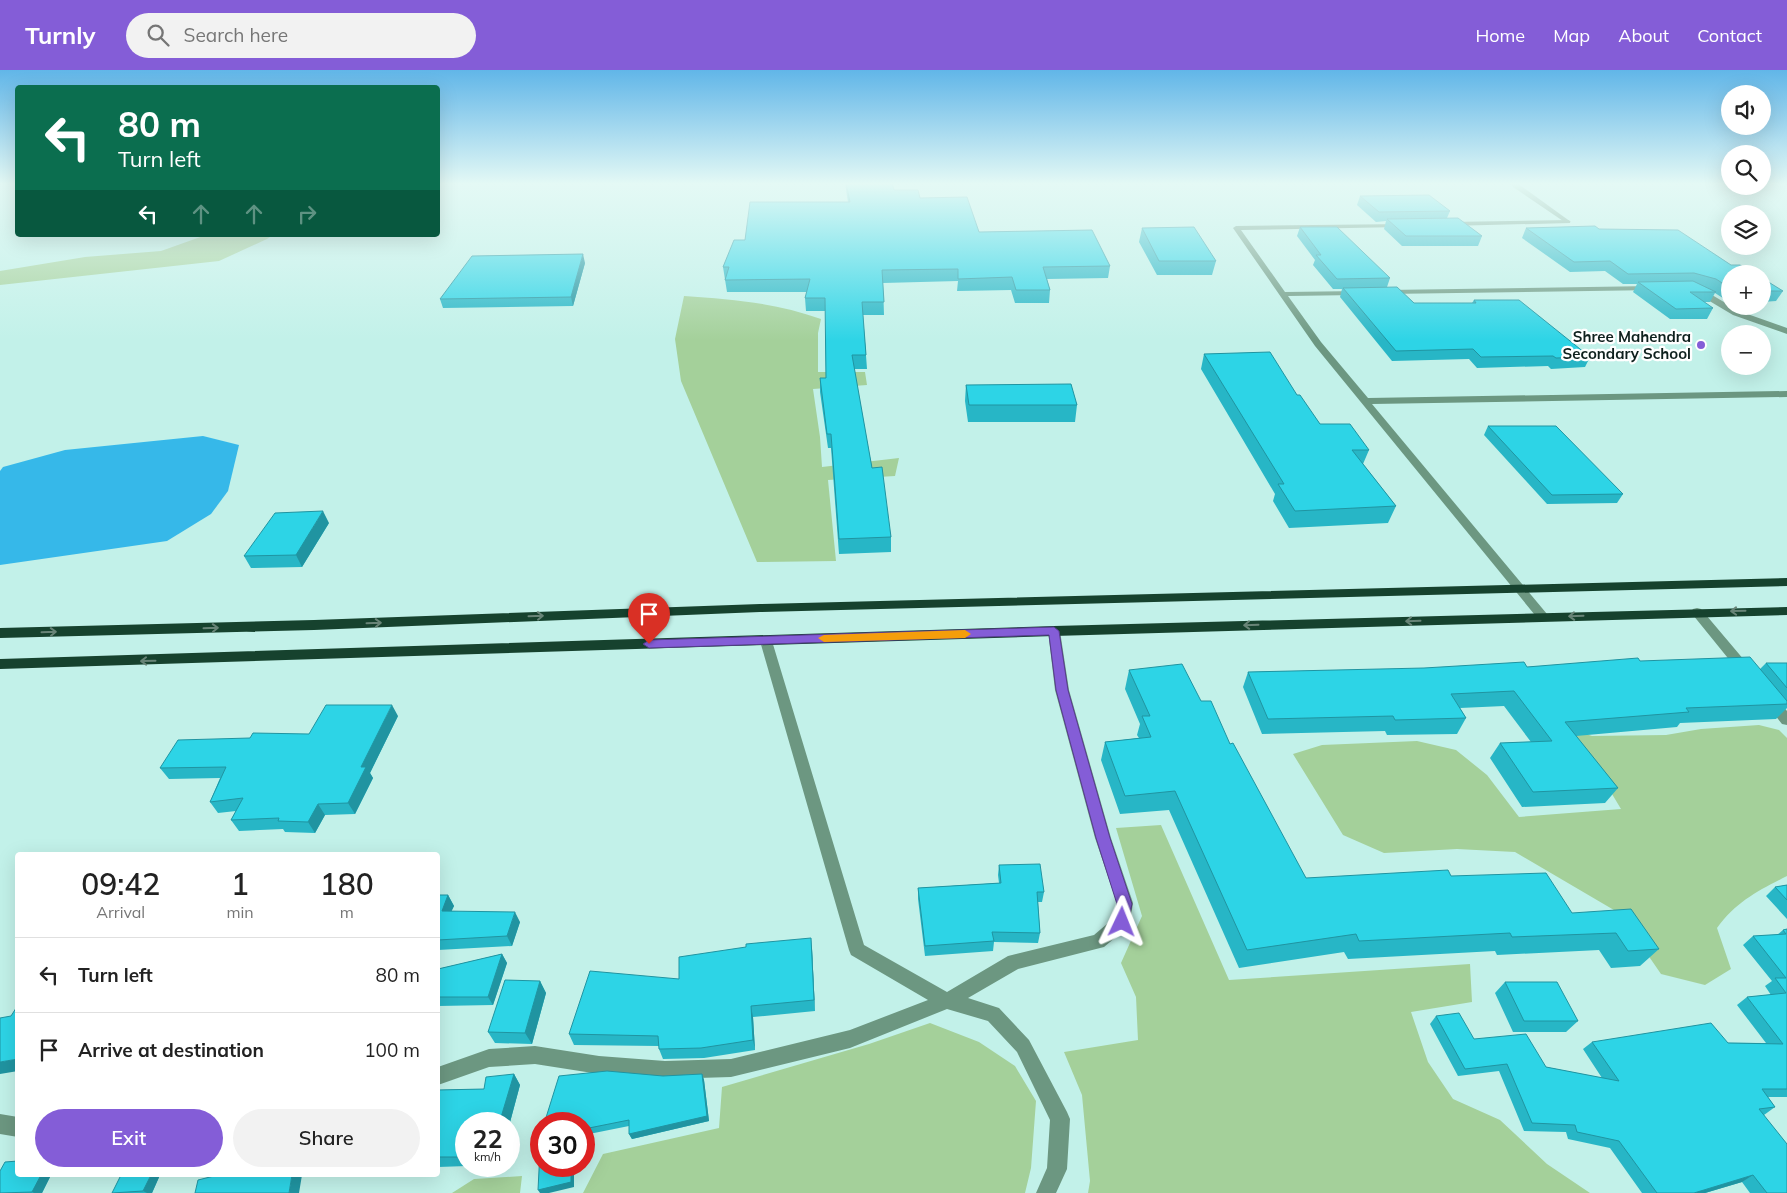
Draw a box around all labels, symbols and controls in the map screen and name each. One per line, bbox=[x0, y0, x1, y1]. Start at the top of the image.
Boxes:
search box bbox=[126, 13, 476, 58]
text: Turnly bbox=[25, 20, 96, 50]
icon: search bbox=[144, 21, 172, 49]
text: Search here bbox=[184, 23, 288, 47]
text: Home bbox=[1475, 24, 1525, 47]
text: Map bbox=[1553, 24, 1590, 47]
text: About bbox=[1618, 24, 1669, 47]
text: Contact bbox=[1697, 24, 1762, 47]
map controls bbox=[1721, 85, 1771, 375]
button: sound bbox=[1721, 85, 1771, 135]
text: 80 m bbox=[118, 102, 201, 146]
icon: left bbox=[35, 105, 100, 170]
text: Turn left bbox=[118, 145, 201, 173]
button: search bbox=[1721, 145, 1771, 195]
icon: left bbox=[134, 200, 162, 228]
icon: ahead bbox=[187, 200, 215, 228]
icon: ahead bbox=[240, 200, 268, 228]
icon: right bbox=[293, 200, 321, 228]
button: layers bbox=[1721, 205, 1771, 255]
button: + bbox=[1721, 265, 1771, 315]
button: − bbox=[1721, 325, 1771, 375]
place label: Shree Mahendra Secondary School bbox=[1563, 327, 1691, 363]
marker: Shree Mahendra Secondary School bbox=[1695, 339, 1707, 351]
pin bbox=[628, 593, 670, 644]
icon: arrive bbox=[635, 600, 663, 628]
one-way arrow bbox=[1731, 607, 1747, 616]
one-way arrow bbox=[1568, 611, 1584, 621]
one-way arrow bbox=[528, 612, 544, 621]
one-way arrow bbox=[1406, 616, 1422, 625]
one-way arrow bbox=[365, 618, 381, 627]
one-way arrow bbox=[1243, 620, 1260, 630]
one-way arrow bbox=[203, 623, 219, 632]
one-way arrow bbox=[40, 627, 56, 637]
one-way arrow bbox=[141, 656, 157, 665]
text: 09:42 bbox=[81, 865, 160, 903]
text: 1 bbox=[231, 865, 249, 903]
text: 180 bbox=[320, 865, 374, 903]
position arrow bbox=[1095, 895, 1147, 947]
text: Arrival bbox=[96, 902, 145, 922]
text: min bbox=[226, 902, 254, 922]
text: m bbox=[340, 902, 354, 922]
icon: left bbox=[35, 961, 63, 989]
text: Turn left bbox=[78, 963, 153, 987]
text: 80 m bbox=[376, 963, 420, 987]
icon: arrive bbox=[35, 1036, 63, 1064]
text: Arrive at destination bbox=[78, 1038, 264, 1062]
text: 100 m bbox=[364, 1038, 420, 1062]
button: Exit bbox=[35, 1109, 223, 1167]
button: Share bbox=[233, 1109, 420, 1167]
speed limit sign: 30 bbox=[530, 1112, 595, 1177]
text: 22 bbox=[472, 1123, 503, 1154]
text: km/h bbox=[474, 1149, 501, 1164]

